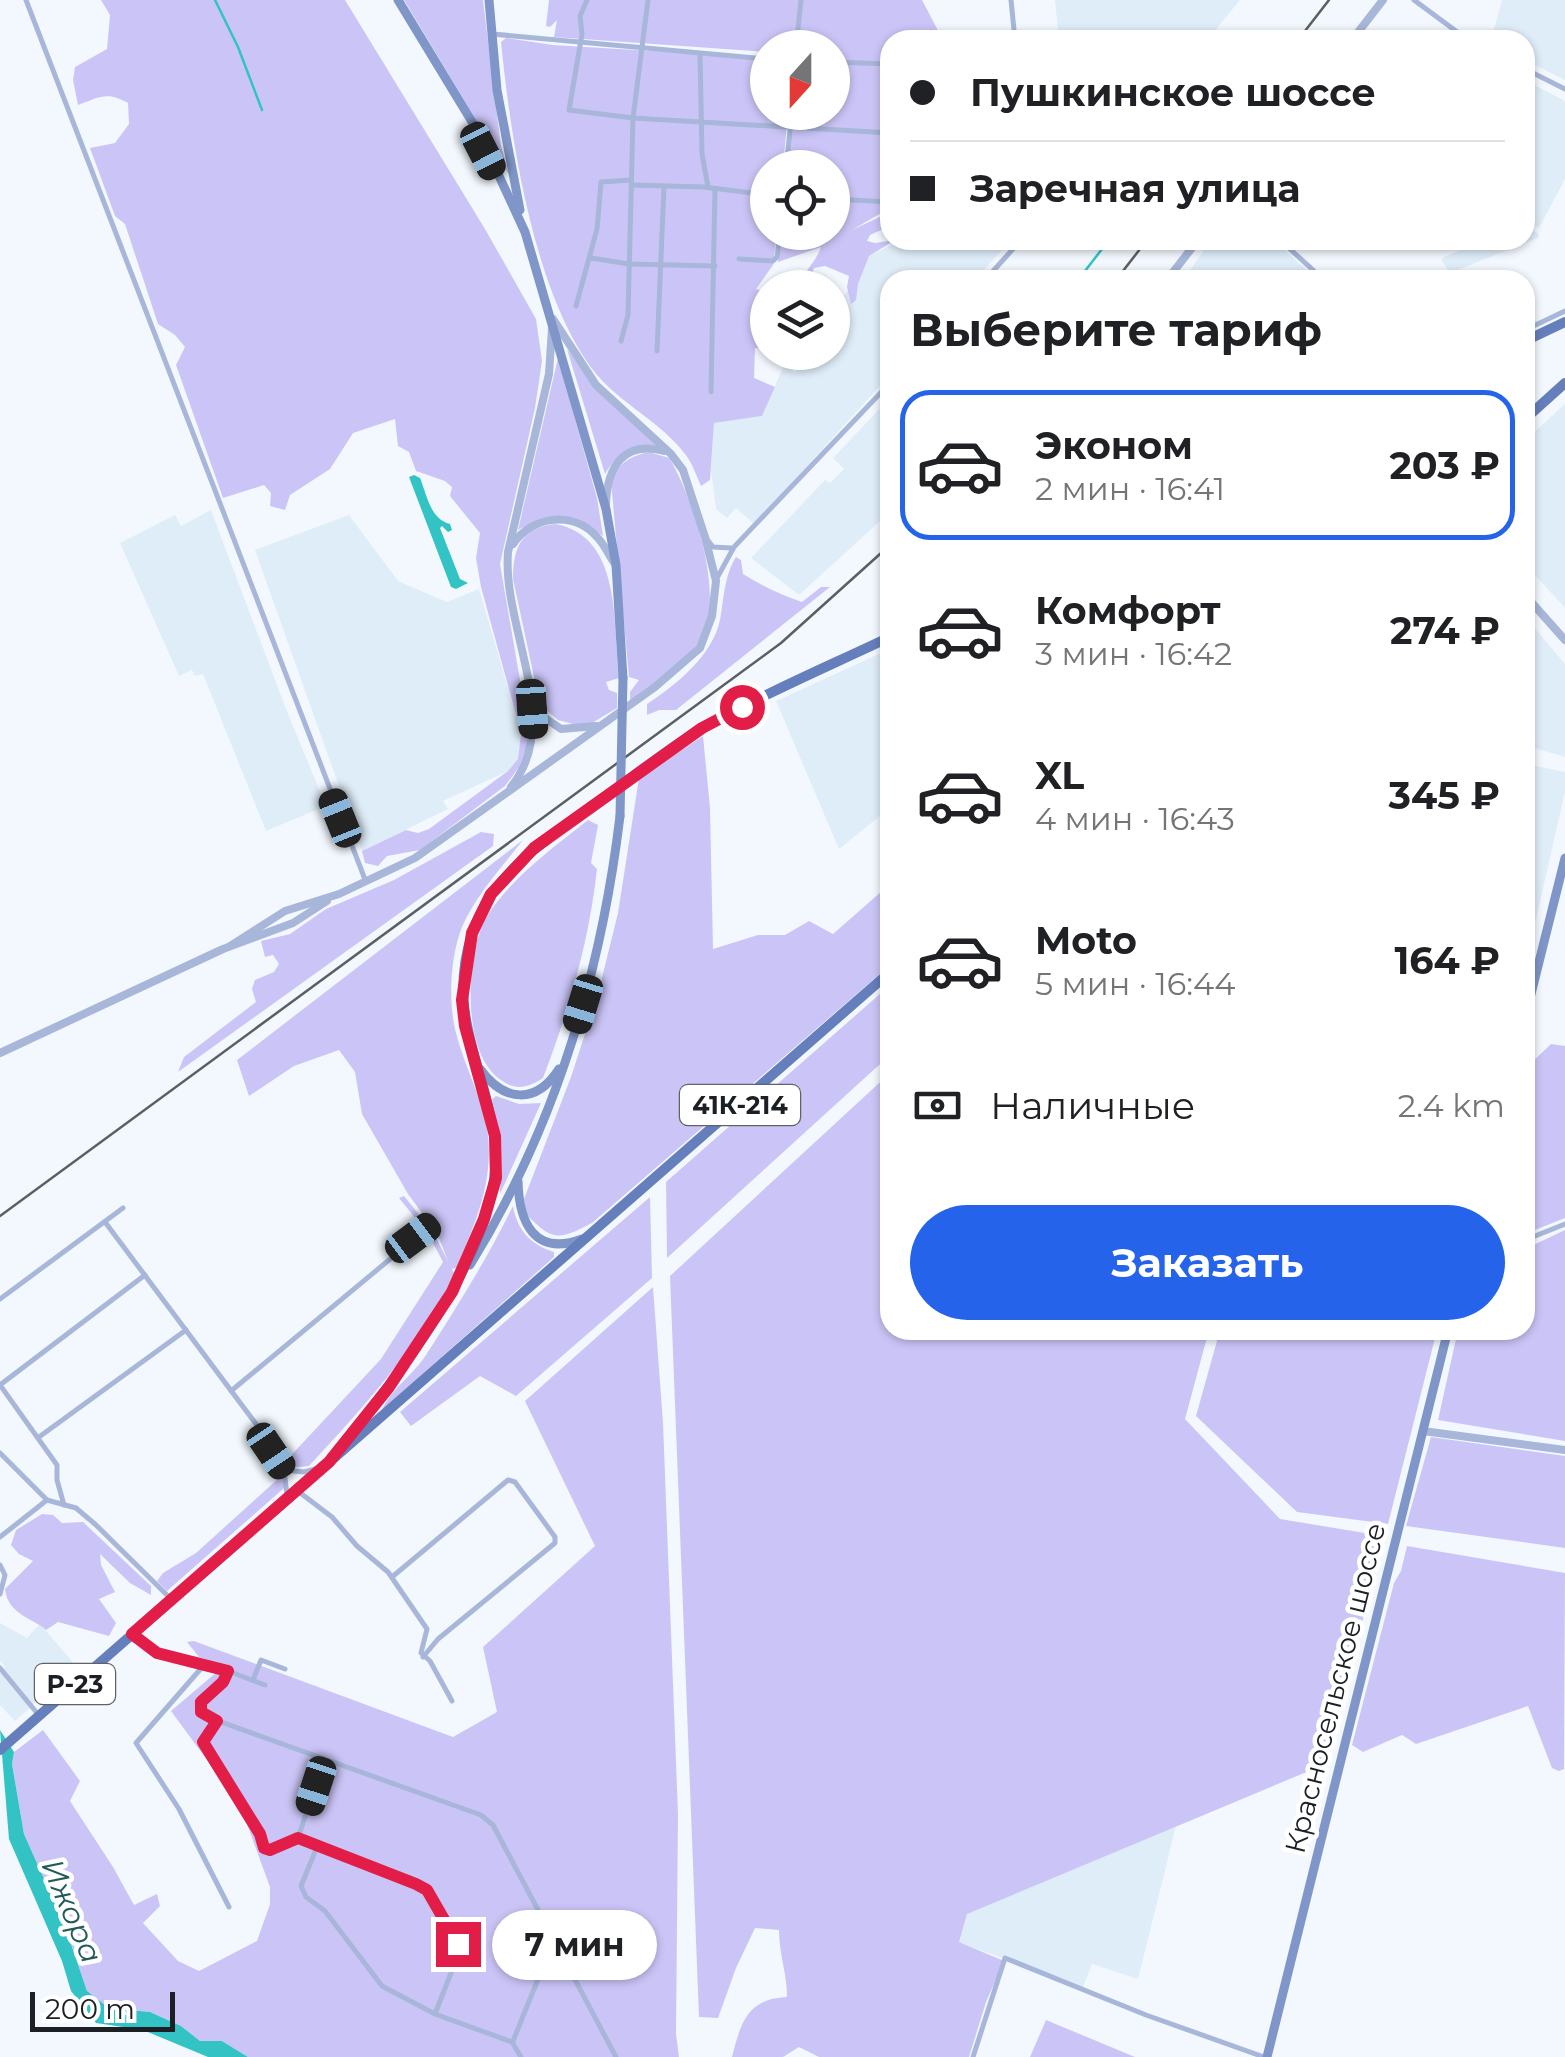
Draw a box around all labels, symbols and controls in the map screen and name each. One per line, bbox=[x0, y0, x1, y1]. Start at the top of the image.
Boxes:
north arrow bbox=[750, 30, 850, 130]
map controls bbox=[750, 30, 850, 370]
text: Пушкинское шоссе bbox=[970, 69, 1376, 116]
car bbox=[456, 117, 510, 185]
button: locate bbox=[750, 150, 850, 250]
text: Заречная улица bbox=[970, 165, 1300, 212]
button: layers bbox=[750, 270, 850, 370]
text: Выберите тариф bbox=[910, 302, 1322, 357]
icon: car bbox=[915, 420, 1005, 510]
text: Эконом bbox=[1035, 422, 1193, 469]
text: 203 ₽ bbox=[1389, 442, 1500, 489]
text: 2 мин · 16:41 bbox=[1035, 469, 1225, 508]
icon: car bbox=[915, 585, 1005, 675]
text: Комфорт bbox=[1035, 587, 1221, 634]
text: 274 ₽ bbox=[1390, 607, 1500, 654]
text: 3 мин · 16:42 bbox=[1035, 634, 1232, 673]
car bbox=[515, 678, 549, 740]
route start bbox=[720, 685, 765, 730]
icon: car bbox=[915, 750, 1005, 840]
text: XL bbox=[1035, 752, 1084, 799]
text: 345 ₽ bbox=[1388, 772, 1500, 819]
car bbox=[315, 785, 365, 851]
text: 4 мин · 16:43 bbox=[1035, 799, 1235, 838]
icon: car bbox=[915, 915, 1005, 1005]
text: Moto bbox=[1035, 917, 1137, 964]
text: 164 ₽ bbox=[1394, 937, 1500, 984]
text: 5 мин · 16:44 bbox=[1035, 964, 1235, 1003]
car bbox=[560, 971, 606, 1037]
icon: cash bbox=[910, 1078, 965, 1133]
text: Наличные bbox=[990, 1082, 1195, 1129]
road number: 41К-214 bbox=[680, 1085, 800, 1125]
text: 2.4 km bbox=[1398, 1086, 1505, 1125]
button: Заказать bbox=[910, 1205, 1505, 1320]
car bbox=[380, 1208, 446, 1268]
car bbox=[242, 1418, 300, 1484]
street label: Красносельское шоссе bbox=[1277, 1519, 1393, 1857]
road number: Р-23 bbox=[35, 1664, 115, 1704]
car bbox=[292, 1753, 340, 1819]
water label: Ижора bbox=[34, 1853, 110, 1969]
callout: 7 мин bbox=[493, 1909, 658, 1979]
route end bbox=[436, 1922, 481, 1967]
text: 7 мин bbox=[525, 1925, 624, 1964]
scale bar bbox=[30, 1987, 175, 2032]
text: 200 m bbox=[45, 1992, 135, 2026]

